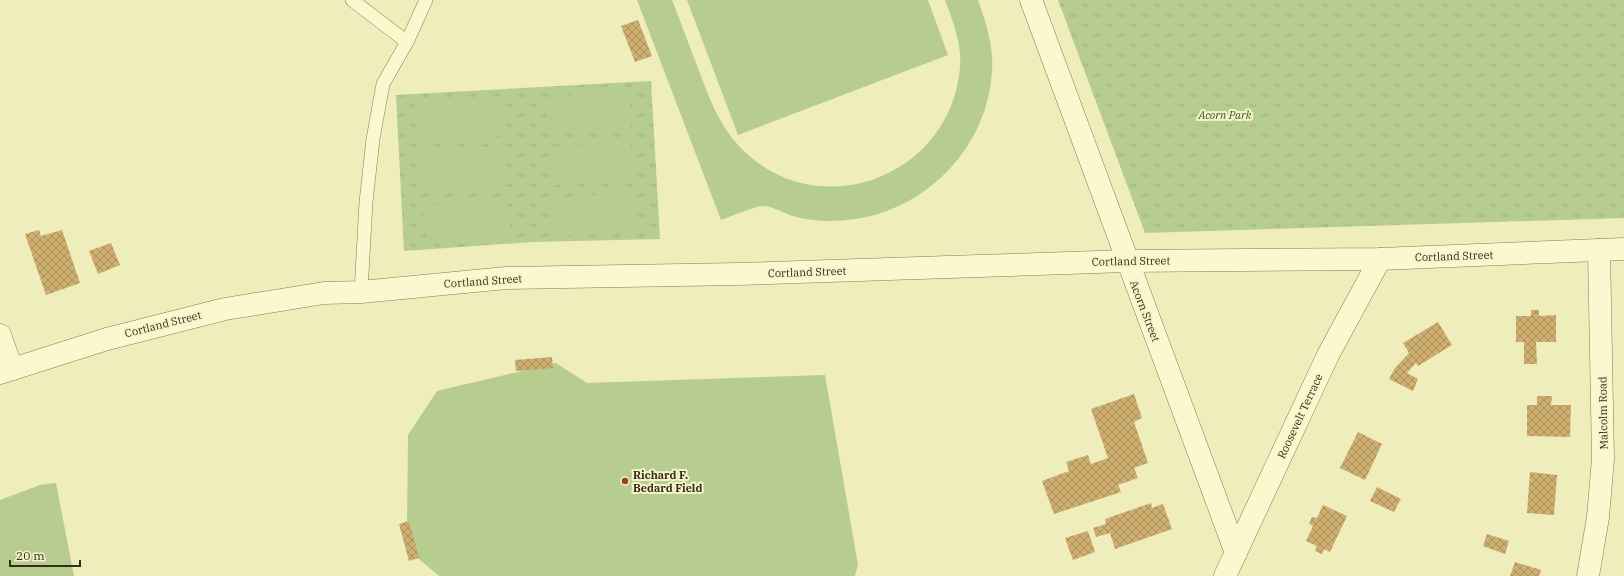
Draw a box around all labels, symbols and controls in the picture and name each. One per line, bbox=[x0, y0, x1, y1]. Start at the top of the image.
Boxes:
park label: Acorn Park bbox=[1197, 108, 1252, 122]
street label: Cortland Street bbox=[1414, 248, 1494, 264]
street label: Cortland Street bbox=[1092, 253, 1171, 269]
street label: Cortland Street bbox=[767, 264, 847, 280]
street label: Cortland Street bbox=[443, 271, 523, 291]
street label: Acorn Street bbox=[1127, 278, 1163, 344]
street label: Cortland Street bbox=[123, 308, 203, 340]
street label: Roosevelt Terrace bbox=[1274, 371, 1326, 461]
street label: Malcolm Road bbox=[1595, 376, 1611, 450]
place label: Richard F. Bedard Field bbox=[633, 468, 702, 495]
marker: Richard F. Bedard Field bbox=[620, 476, 630, 486]
scale bar bbox=[10, 542, 80, 568]
text: 20 m bbox=[16, 548, 45, 563]

